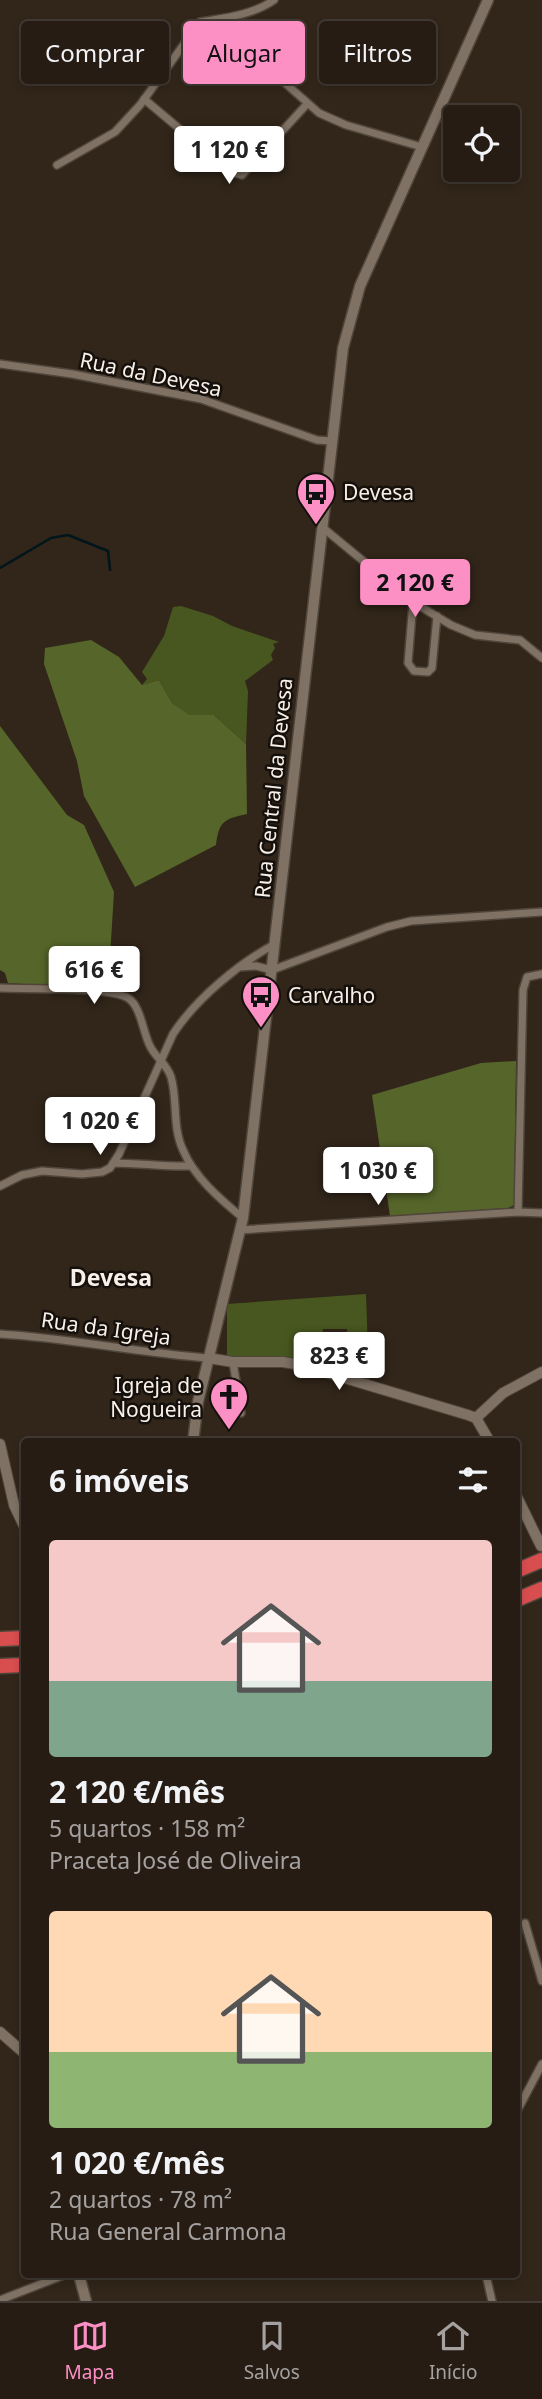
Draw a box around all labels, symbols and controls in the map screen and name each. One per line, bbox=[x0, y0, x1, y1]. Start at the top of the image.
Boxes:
chip: Comprar bbox=[21, 21, 169, 84]
chip: Alugar bbox=[183, 21, 305, 84]
chip: Filtros bbox=[319, 21, 436, 84]
map controls bbox=[443, 105, 520, 182]
button: locate bbox=[443, 105, 520, 182]
pin: 1 120 € bbox=[164, 127, 294, 186]
text: 1 120 € bbox=[190, 133, 268, 165]
street label: Rua da Devesa bbox=[77, 345, 225, 403]
bus stop icon: Devesa bbox=[295, 471, 337, 526]
place label: Devesa bbox=[343, 478, 414, 506]
pin: 2 120 € bbox=[350, 560, 480, 619]
text: 2 120 € bbox=[376, 566, 454, 598]
street label: Rua Central da Devesa bbox=[248, 677, 298, 899]
pin: 616 € bbox=[45, 946, 143, 1006]
text: 616 € bbox=[65, 953, 123, 985]
bus stop icon: Carvalho bbox=[240, 974, 282, 1029]
place label: Carvalho bbox=[288, 981, 375, 1009]
pin: 1 020 € bbox=[35, 1098, 165, 1157]
text: 1 020 € bbox=[61, 1104, 139, 1136]
pin: 1 030 € bbox=[313, 1148, 443, 1207]
text: 1 030 € bbox=[339, 1154, 417, 1186]
district label: Devesa bbox=[70, 1261, 152, 1293]
street label: Rua da Igreja bbox=[39, 1305, 173, 1351]
pin: 823 € bbox=[290, 1332, 388, 1392]
text: 823 € bbox=[310, 1339, 368, 1371]
place label: Igreja de Nogueira bbox=[110, 1371, 202, 1423]
church icon: Igreja de Nogueira bbox=[208, 1376, 250, 1431]
text: 6 imóveis bbox=[49, 1460, 189, 1501]
icon: filters bbox=[454, 1461, 492, 1499]
icon: home bbox=[208, 1585, 334, 1711]
text: 2 120 €/mês bbox=[49, 1771, 225, 1812]
text: 5 quartos · 158 m² bbox=[49, 1812, 245, 1844]
text: Praceta José de Oliveira bbox=[49, 1844, 302, 1876]
icon: home bbox=[208, 1956, 334, 2082]
text: 1 020 €/mês bbox=[49, 2142, 225, 2183]
text: 2 quartos · 78 m² bbox=[49, 2183, 232, 2215]
text: Rua General Carmona bbox=[49, 2215, 287, 2247]
tab: Mapa bbox=[64, 2317, 115, 2385]
tab: Salvos bbox=[244, 2317, 300, 2385]
tab: Início bbox=[429, 2317, 477, 2385]

